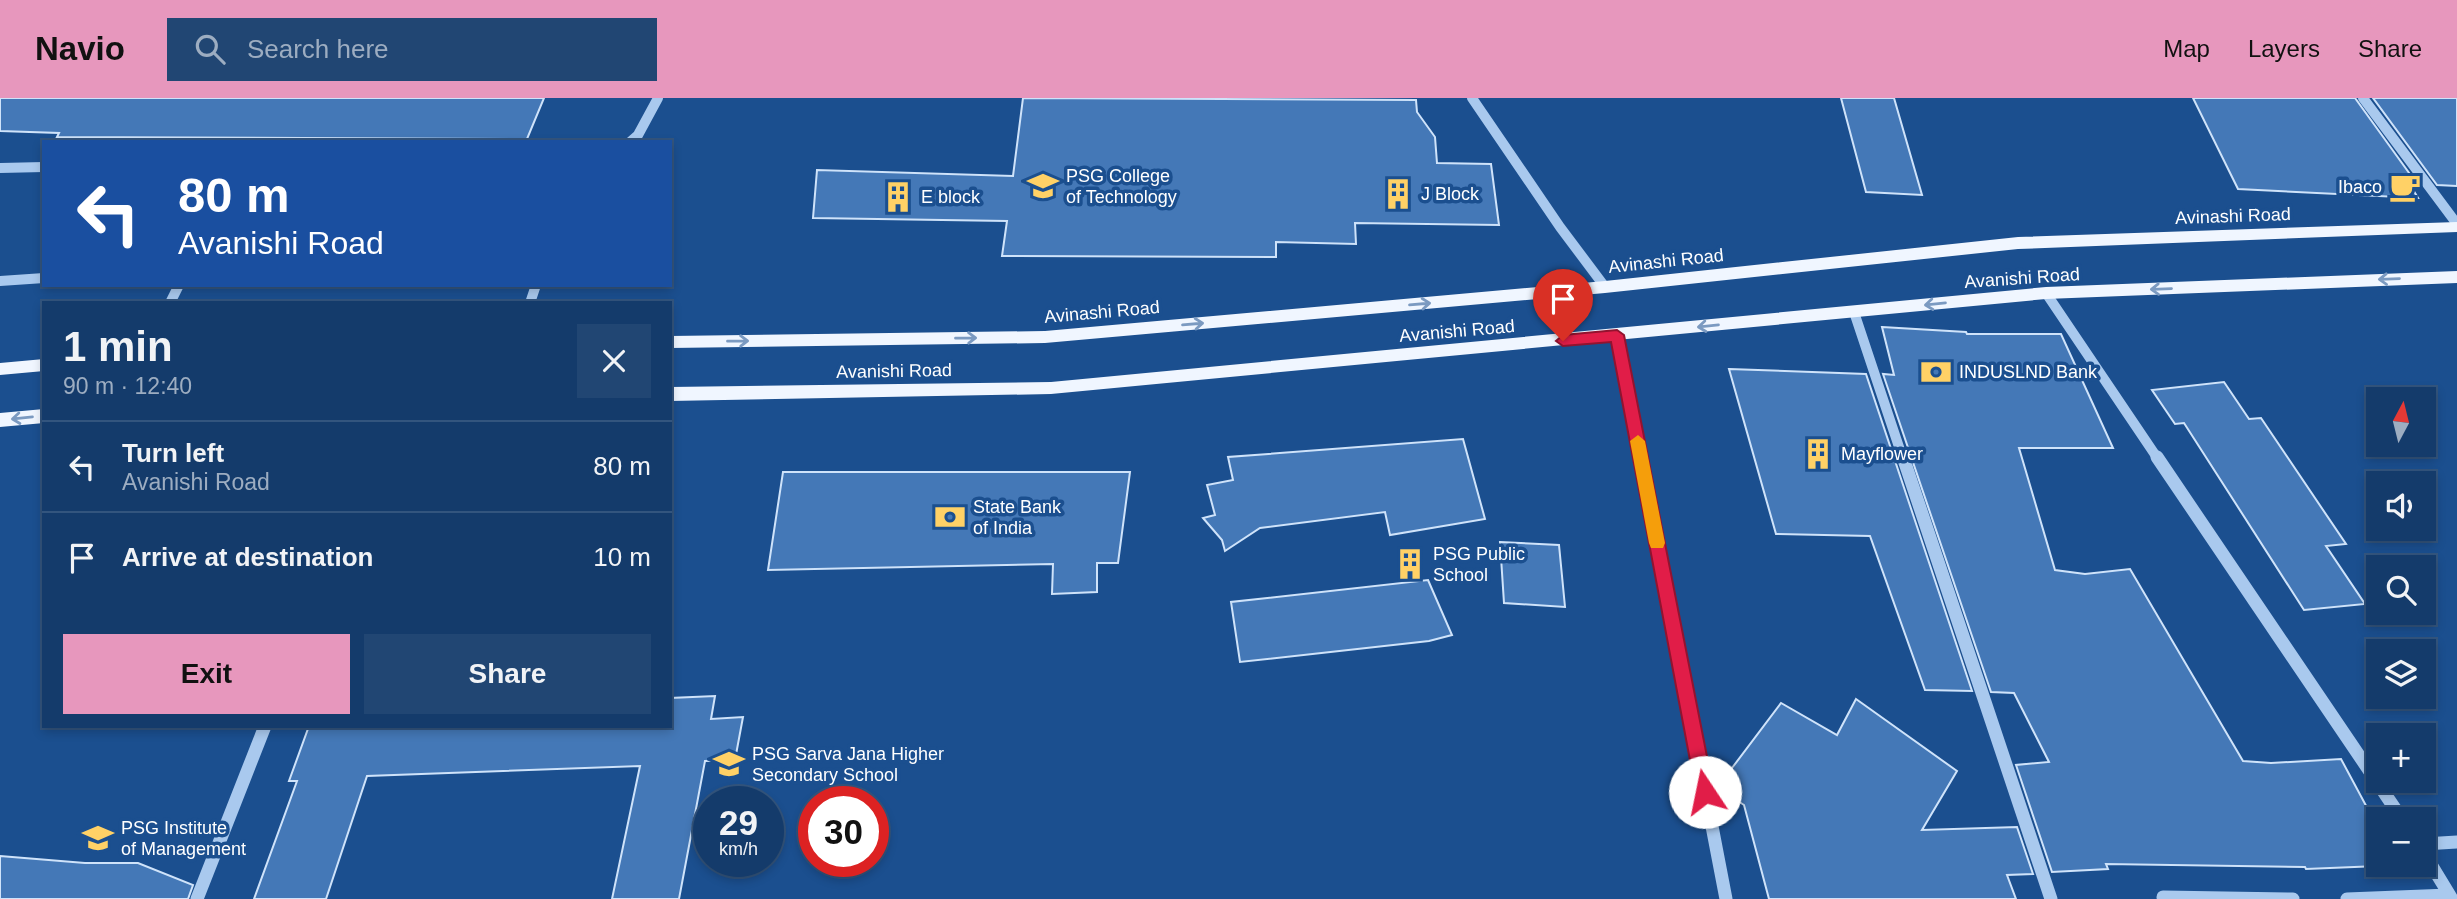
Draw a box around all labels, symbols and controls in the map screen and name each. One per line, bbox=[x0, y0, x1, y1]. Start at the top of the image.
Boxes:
search box bbox=[167, 18, 657, 81]
text: Navio bbox=[35, 30, 125, 67]
icon: search bbox=[191, 30, 229, 68]
text: Search here bbox=[247, 34, 389, 64]
text: Map bbox=[2163, 35, 2210, 62]
text: Layers bbox=[2248, 35, 2320, 62]
text: Share bbox=[2358, 35, 2422, 62]
place label: PSG College of Technology bbox=[1066, 166, 1177, 207]
icon: left bbox=[63, 168, 154, 259]
text: 80 m bbox=[178, 168, 290, 222]
school or university icon: PSG College of Technology bbox=[1026, 169, 1060, 203]
cafe icon: Ibaco bbox=[2388, 170, 2422, 204]
building icon: J Block bbox=[1381, 177, 1415, 211]
place label: Ibaco bbox=[2338, 177, 2382, 197]
building icon: E block bbox=[881, 180, 915, 214]
place label: J Block bbox=[1421, 184, 1480, 204]
place label: E block bbox=[921, 187, 981, 207]
street label: Avinashi Road bbox=[2175, 204, 2291, 228]
text: Avanishi Road bbox=[178, 225, 384, 261]
street label: Avinashi Road bbox=[1607, 245, 1725, 277]
street label: Avanishi Road bbox=[1964, 264, 2080, 292]
pin bbox=[1533, 269, 1593, 341]
one-way arrow bbox=[2378, 273, 2401, 286]
icon: arrive bbox=[1544, 280, 1582, 318]
one-way arrow bbox=[2150, 282, 2173, 295]
street label: Avinashi Road bbox=[1043, 297, 1161, 327]
one-way arrow bbox=[1408, 297, 1430, 310]
one-way arrow bbox=[1924, 298, 1946, 311]
street label: Avanishi Road bbox=[1398, 316, 1516, 346]
one-way arrow bbox=[1181, 317, 1204, 330]
one-way arrow bbox=[1697, 320, 1720, 333]
text: 1 min bbox=[63, 323, 173, 370]
button: close bbox=[577, 324, 651, 398]
one-way arrow bbox=[954, 331, 977, 345]
one-way arrow bbox=[727, 334, 750, 348]
bank icon: INDUSLND Bank bbox=[1919, 355, 1953, 389]
street label: Avanishi Road bbox=[836, 360, 952, 382]
place label: INDUSLND Bank bbox=[1959, 362, 2098, 382]
text: 90 m · 12:40 bbox=[63, 373, 192, 399]
north arrow bbox=[2366, 387, 2436, 457]
map controls bbox=[2366, 387, 2436, 877]
one-way arrow bbox=[11, 412, 34, 425]
building icon: Mayflower bbox=[1801, 437, 1835, 471]
text: Turn left bbox=[122, 438, 224, 468]
place label: Mayflower bbox=[1841, 444, 1923, 464]
icon: left bbox=[63, 448, 101, 486]
text: 80 m bbox=[593, 451, 651, 481]
text: Avanishi Road bbox=[122, 469, 270, 495]
button: sound bbox=[2366, 471, 2436, 541]
place label: State Bank of India bbox=[973, 497, 1062, 538]
bank icon: State Bank of India bbox=[933, 500, 967, 534]
icon: arrive bbox=[63, 539, 101, 577]
text: Arrive at destination bbox=[122, 542, 373, 572]
text: 10 m bbox=[593, 542, 651, 572]
place label: PSG Public School bbox=[1433, 544, 1525, 585]
building icon: PSG Public School bbox=[1393, 547, 1427, 581]
button: search bbox=[2366, 555, 2436, 625]
button: Exit bbox=[63, 634, 350, 714]
button: Share bbox=[364, 634, 651, 714]
button: layers bbox=[2366, 639, 2436, 709]
button: + bbox=[2366, 723, 2436, 793]
place label: PSG Sarva Jana Higher Secondary School bbox=[752, 744, 944, 785]
school or university icon: PSG Sarva Jana Higher Secondary School bbox=[712, 747, 746, 781]
position arrow bbox=[1668, 755, 1742, 829]
speed limit sign: 30 bbox=[798, 786, 889, 877]
text: 29 bbox=[719, 803, 758, 842]
button: − bbox=[2366, 807, 2436, 877]
place label: PSG Institute of Management bbox=[121, 818, 246, 859]
school or university icon: PSG Institute of Management bbox=[81, 821, 115, 855]
text: km/h bbox=[719, 839, 758, 859]

